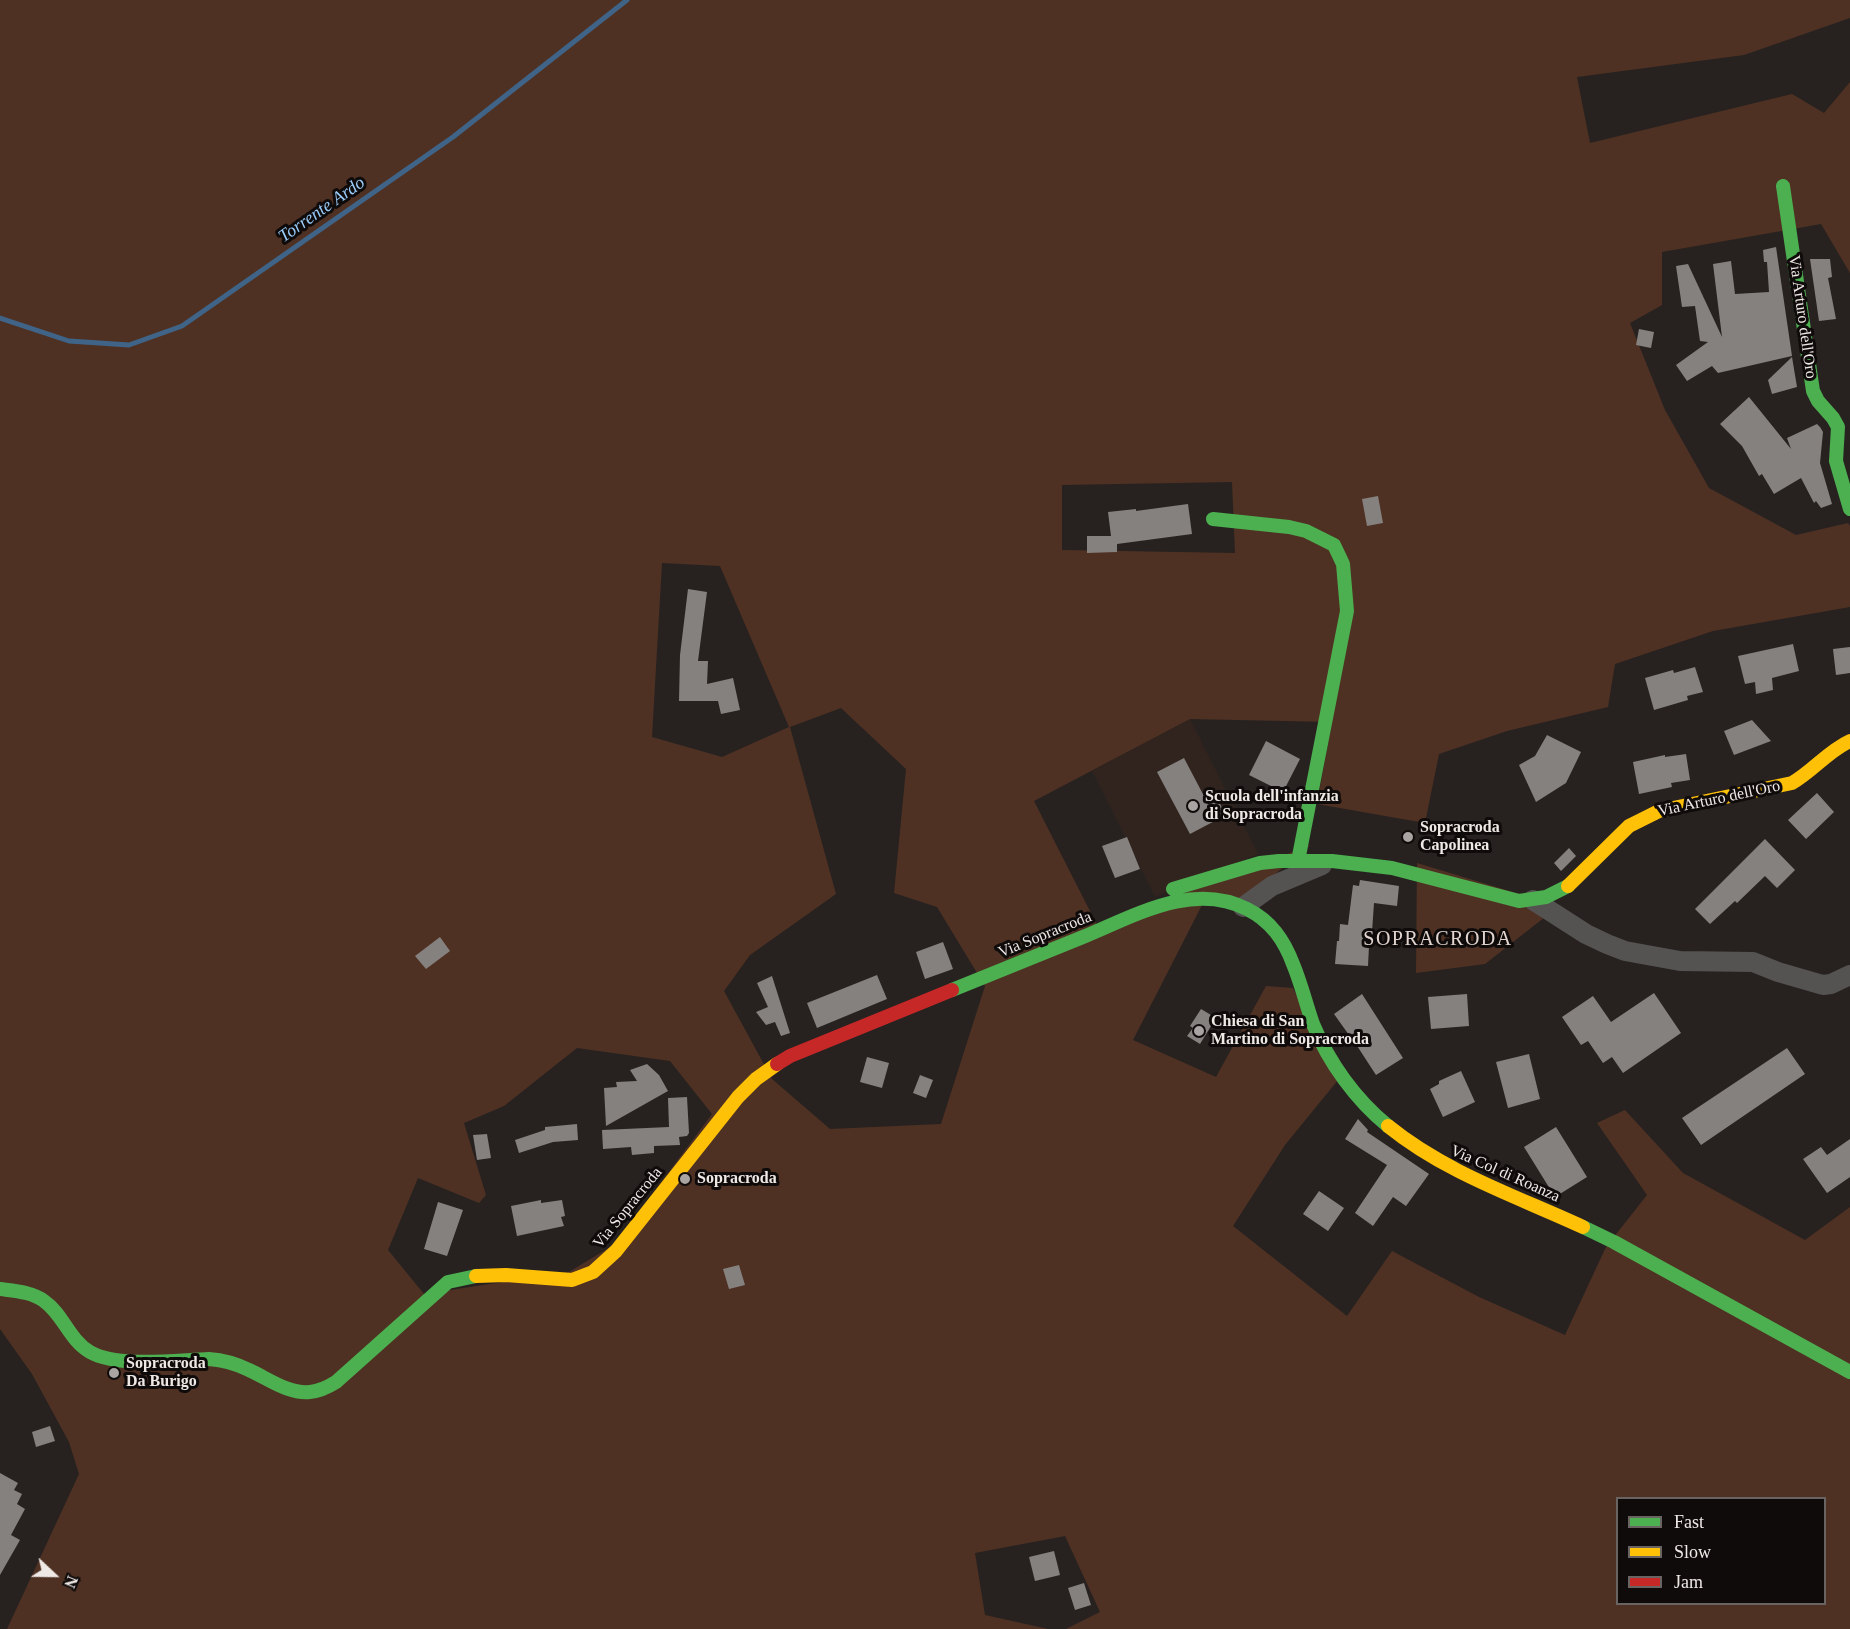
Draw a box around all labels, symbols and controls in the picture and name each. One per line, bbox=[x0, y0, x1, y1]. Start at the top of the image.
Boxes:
water label: Torrente Ardo bbox=[275, 172, 369, 248]
street label: Via Arturo dell'Oro bbox=[1784, 254, 1820, 380]
street label: Via Arturo dell'Oro bbox=[1656, 777, 1782, 821]
place label: Scuola dell'infanzia di Sopracroda bbox=[1205, 787, 1339, 825]
marker: Scuola dell'infanzia di Sopracroda bbox=[1186, 799, 1200, 813]
place label: Sopracroda Capolinea bbox=[1420, 818, 1500, 856]
marker: Sopracroda Capolinea bbox=[1401, 830, 1415, 844]
street label: Via Sopracroda bbox=[996, 908, 1094, 962]
district label: SOPRACRODA bbox=[1363, 928, 1513, 952]
place label: Chiesa di San Martino di Sopracroda bbox=[1211, 1012, 1369, 1050]
marker: Chiesa di San Martino di Sopracroda bbox=[1192, 1024, 1206, 1038]
street label: Via Col di Roanza bbox=[1447, 1141, 1563, 1207]
street label: Via Sopracroda bbox=[589, 1163, 667, 1253]
place label: Sopracroda bbox=[697, 1169, 777, 1189]
marker: Sopracroda bbox=[678, 1172, 692, 1186]
place label: Sopracroda Da Burigo bbox=[126, 1354, 206, 1392]
marker: Sopracroda Da Burigo bbox=[107, 1366, 121, 1380]
legend bbox=[1616, 1497, 1826, 1605]
text: Fast bbox=[1674, 1512, 1704, 1532]
text: Slow bbox=[1674, 1542, 1711, 1562]
north arrow bbox=[24, 1545, 84, 1605]
text: Jam bbox=[1674, 1572, 1703, 1592]
text: N bbox=[61, 1573, 81, 1590]

